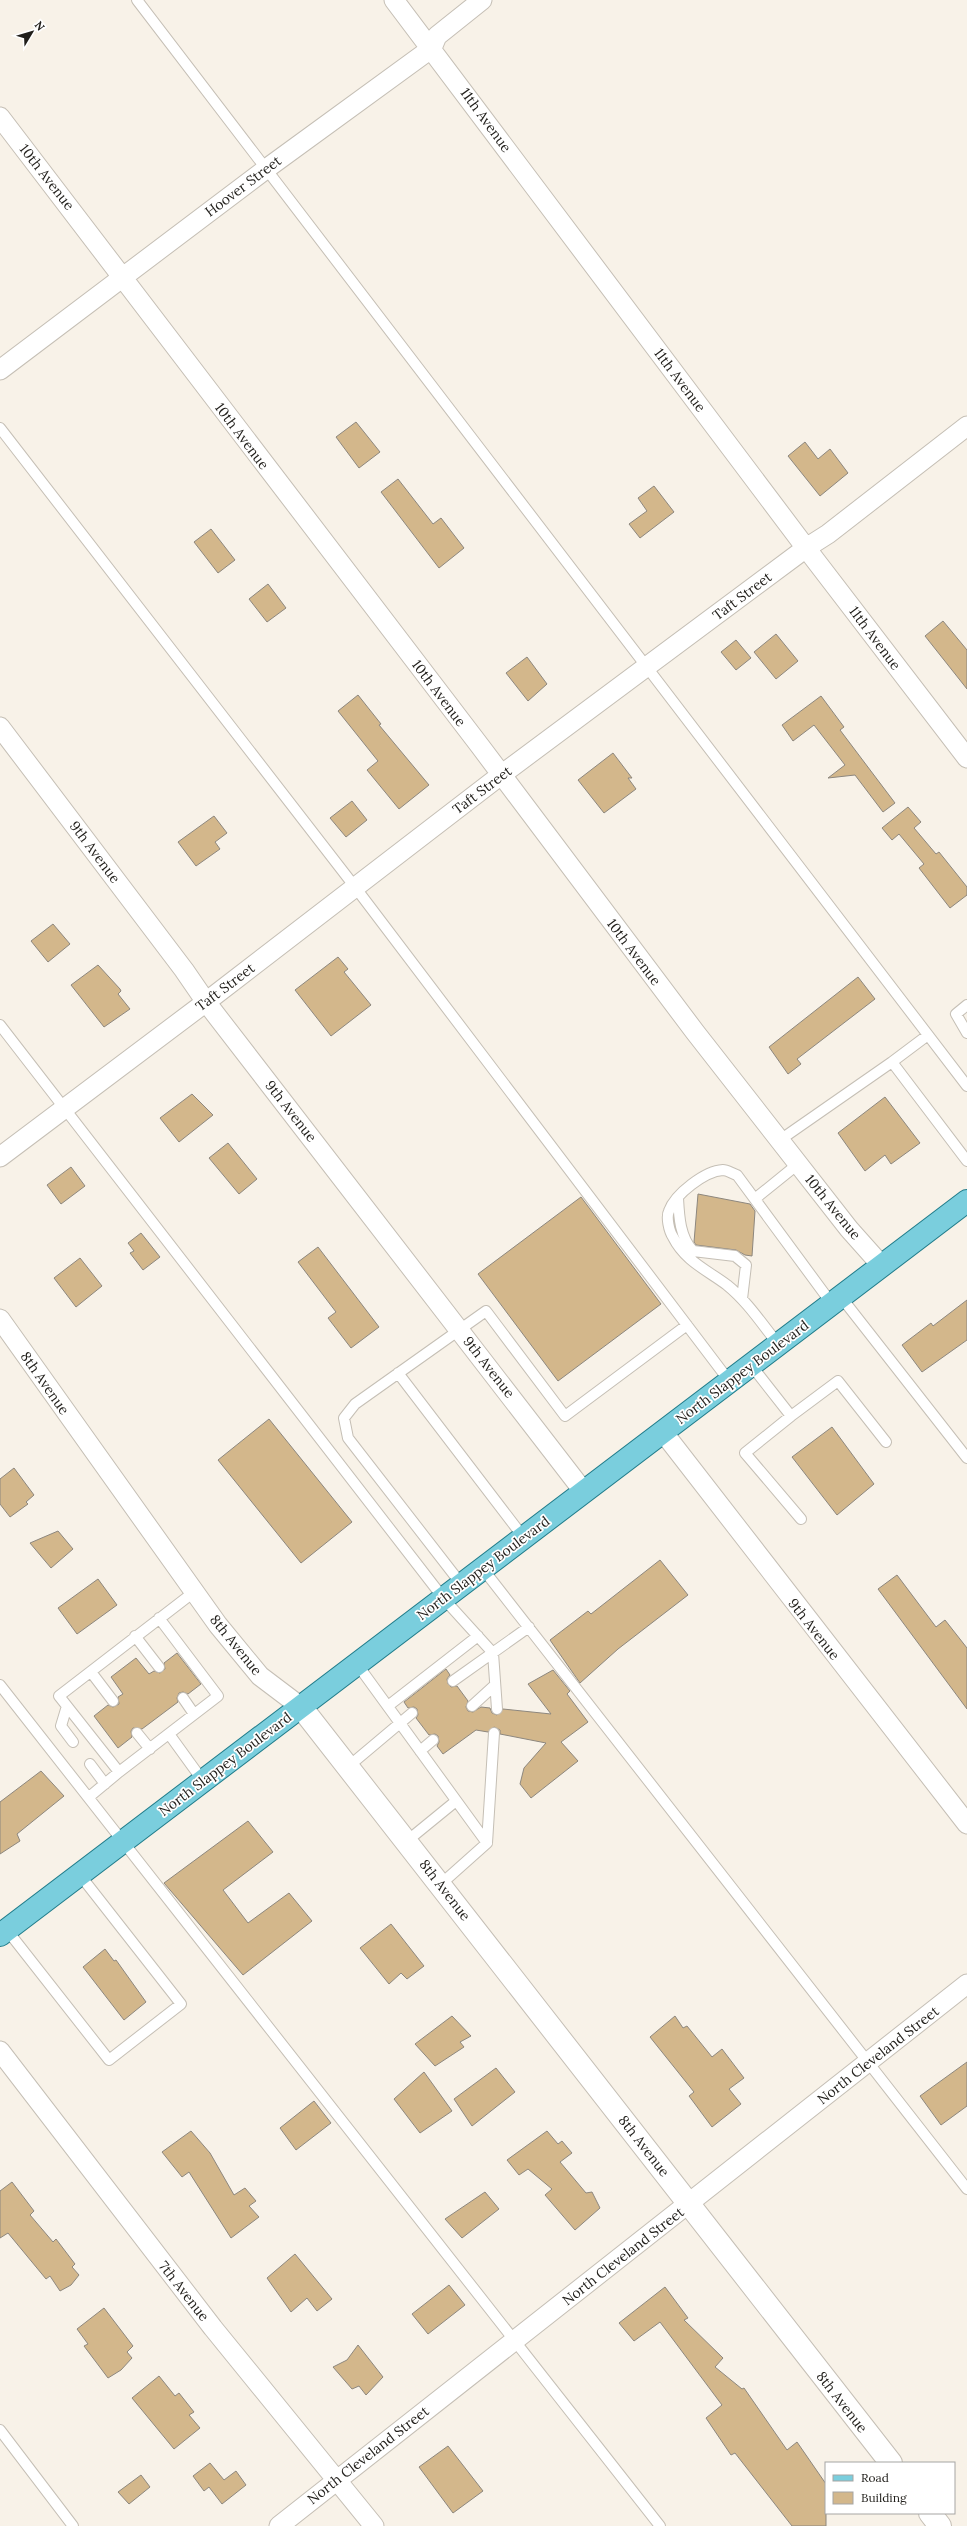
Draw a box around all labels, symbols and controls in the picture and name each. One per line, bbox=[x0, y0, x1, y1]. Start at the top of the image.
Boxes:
north arrow bbox=[12, 12, 52, 52]
text: N bbox=[32, 18, 48, 34]
street label: 11th Avenue bbox=[457, 84, 516, 156]
street label: 10th Avenue bbox=[16, 140, 79, 214]
street label: Hoover Street bbox=[201, 151, 285, 221]
street label: 11th Avenue bbox=[650, 345, 710, 416]
street label: 10th Avenue bbox=[211, 399, 273, 473]
street label: Taft Street bbox=[709, 568, 776, 624]
street label: 11th Avenue bbox=[845, 603, 905, 674]
street label: 10th Avenue bbox=[408, 656, 470, 730]
street label: Taft Street bbox=[449, 762, 516, 818]
street label: 9th Avenue bbox=[66, 817, 124, 887]
street label: 10th Avenue bbox=[603, 915, 665, 989]
street label: Taft Street bbox=[192, 959, 259, 1015]
street label: 9th Avenue bbox=[261, 1077, 321, 1146]
street label: 10th Avenue bbox=[801, 1171, 865, 1244]
street label: North Slappey Boulevard bbox=[672, 1316, 812, 1428]
street label: 9th Avenue bbox=[459, 1333, 519, 1402]
street label: 8th Avenue bbox=[17, 1348, 74, 1418]
street label: North Slappey Boulevard bbox=[413, 1512, 553, 1624]
street label: 9th Avenue bbox=[784, 1595, 844, 1664]
street label: 8th Avenue bbox=[206, 1611, 266, 1679]
street label: North Slappey Boulevard bbox=[155, 1708, 295, 1820]
street label: 8th Avenue bbox=[415, 1856, 475, 1925]
street label: North Cleveland Street bbox=[814, 2002, 943, 2108]
street label: 8th Avenue bbox=[614, 2112, 674, 2181]
street label: North Cleveland Street bbox=[559, 2203, 688, 2309]
street label: 7th Avenue bbox=[155, 2257, 213, 2325]
street label: 8th Avenue bbox=[812, 2368, 872, 2437]
street label: North Cleveland Street bbox=[304, 2402, 433, 2508]
legend bbox=[825, 2462, 955, 2514]
text: Road bbox=[861, 2470, 889, 2485]
text: Building bbox=[861, 2490, 907, 2505]

